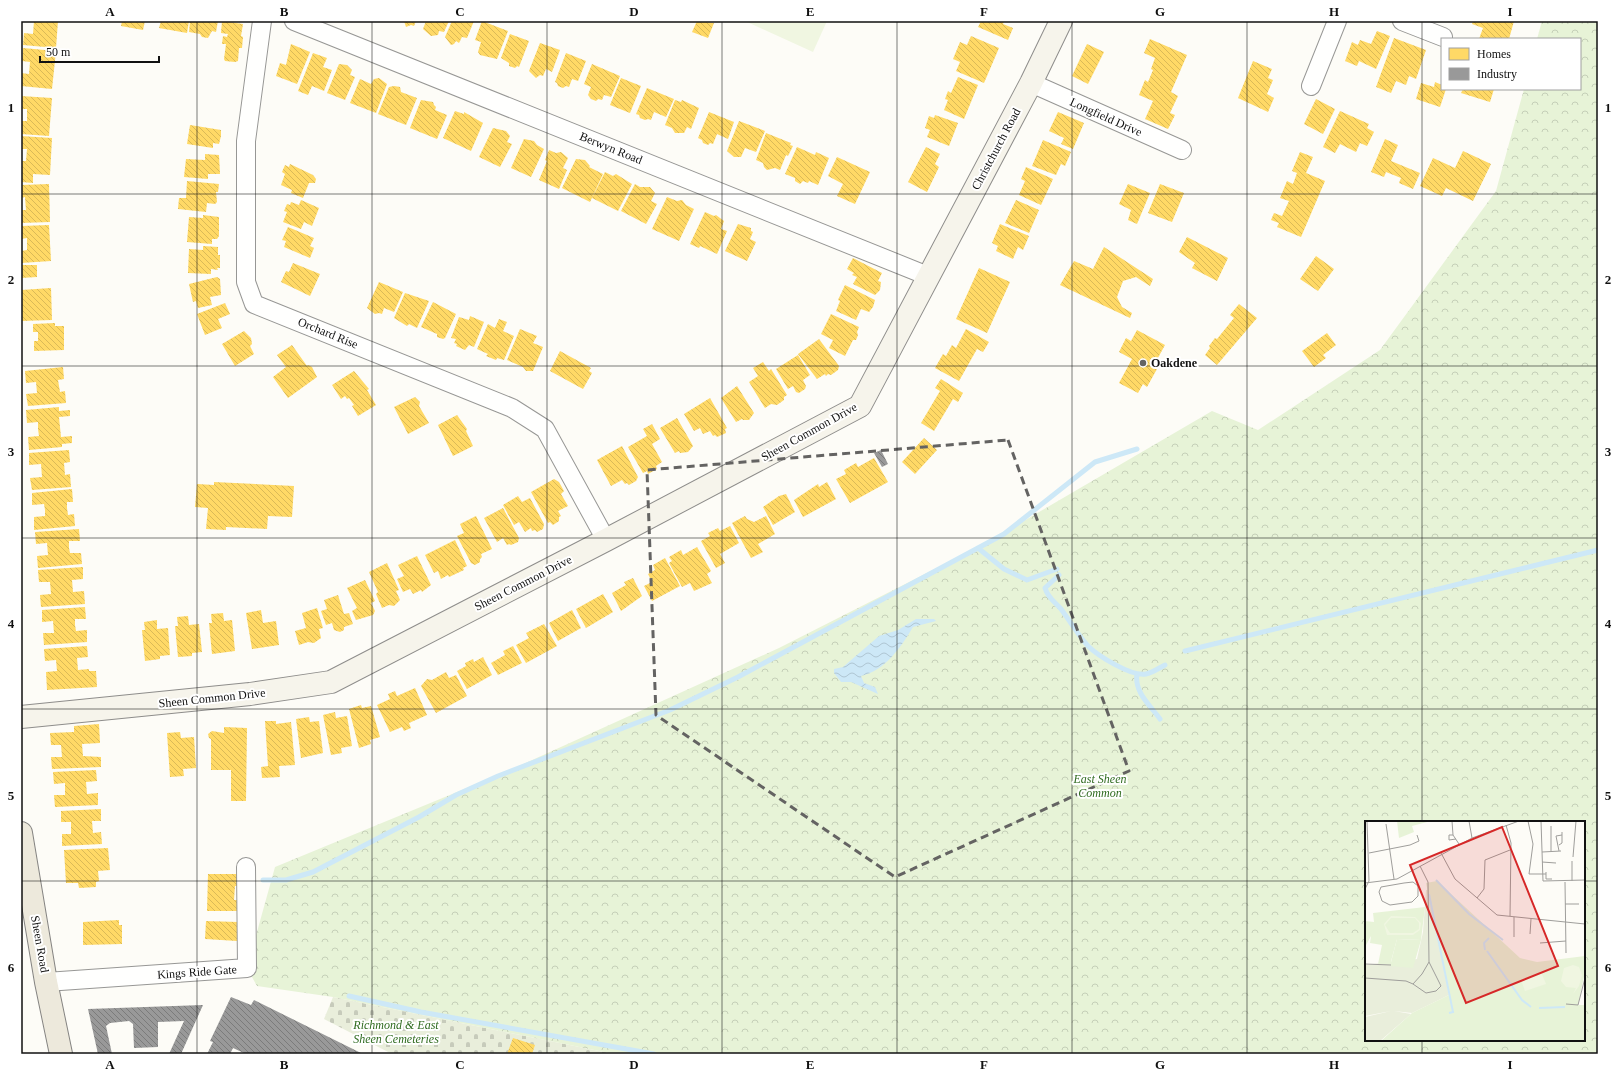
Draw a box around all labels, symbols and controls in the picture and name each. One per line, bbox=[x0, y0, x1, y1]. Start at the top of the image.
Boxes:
text: A bbox=[105, 4, 115, 19]
text: B bbox=[280, 4, 289, 19]
text: C bbox=[455, 4, 465, 19]
text: D bbox=[629, 4, 639, 19]
text: E bbox=[806, 4, 814, 19]
text: F bbox=[980, 4, 988, 19]
text: G bbox=[1155, 4, 1165, 19]
text: H bbox=[1329, 4, 1339, 19]
text: I bbox=[1507, 4, 1513, 19]
scale bar bbox=[40, 38, 159, 64]
legend bbox=[1441, 38, 1581, 90]
text: 50 m bbox=[46, 45, 71, 59]
text: Homes bbox=[1477, 47, 1511, 61]
text: Industry bbox=[1477, 67, 1517, 81]
street label: Longfield Drive bbox=[1068, 95, 1144, 139]
text: 1 bbox=[8, 100, 14, 115]
text: 1 bbox=[1605, 100, 1611, 115]
street label: Christchurch Road bbox=[969, 106, 1023, 192]
street label: Berwyn Road bbox=[578, 129, 644, 167]
text: 2 bbox=[8, 272, 14, 287]
text: 2 bbox=[1605, 272, 1611, 287]
street label: Orchard Rise bbox=[296, 315, 360, 351]
place label: Oakdene bbox=[1151, 356, 1198, 370]
marker: Oakdene bbox=[1138, 358, 1148, 368]
street label: Sheen Common Drive bbox=[759, 400, 859, 464]
text: 3 bbox=[8, 444, 15, 459]
text: 3 bbox=[1605, 444, 1612, 459]
street label: Sheen Common Drive bbox=[472, 552, 574, 614]
text: 4 bbox=[8, 616, 15, 631]
text: 4 bbox=[1605, 616, 1612, 631]
street label: Sheen Common Drive bbox=[158, 685, 266, 711]
park label: East Sheen Common bbox=[1073, 772, 1127, 800]
text: 5 bbox=[8, 788, 15, 803]
text: 5 bbox=[1605, 788, 1612, 803]
inset map bbox=[1365, 821, 1585, 1041]
street label: Sheen Road bbox=[28, 914, 52, 974]
text: 6 bbox=[8, 960, 15, 975]
text: 6 bbox=[1605, 960, 1612, 975]
street label: Kings Ride Gate bbox=[157, 962, 237, 982]
park label: Richmond & East Sheen Cemeteries bbox=[352, 1018, 439, 1046]
text: A bbox=[105, 1057, 115, 1072]
text: B bbox=[280, 1057, 289, 1072]
text: C bbox=[455, 1057, 465, 1072]
text: D bbox=[629, 1057, 639, 1072]
text: E bbox=[806, 1057, 814, 1072]
text: F bbox=[980, 1057, 988, 1072]
text: G bbox=[1155, 1057, 1165, 1072]
text: H bbox=[1329, 1057, 1339, 1072]
text: I bbox=[1507, 1057, 1513, 1072]

